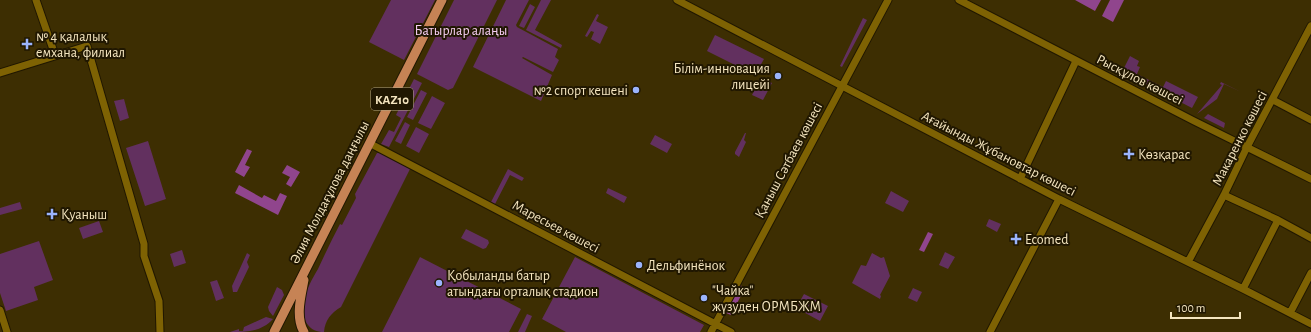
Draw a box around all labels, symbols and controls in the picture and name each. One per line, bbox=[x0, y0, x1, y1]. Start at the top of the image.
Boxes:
park label: Батырлар алаңы bbox=[415, 24, 507, 38]
place label: № 4 қалалық емхана, филиал bbox=[36, 30, 125, 60]
marker: № 4 қалалық емхана, филиал bbox=[21, 38, 33, 50]
street label: Рысқұлов көшсеі bbox=[1094, 52, 1185, 108]
place label: Білім-инновация лицейі bbox=[673, 62, 770, 92]
marker: Білім-инновация лицейі bbox=[773, 71, 783, 81]
place label: №2 спорт кешені bbox=[533, 84, 628, 98]
marker: №2 спорт кешені bbox=[631, 85, 641, 95]
road number: KAZ10 bbox=[371, 88, 413, 110]
street label: Макаренко көшесі bbox=[1210, 89, 1270, 188]
street label: Қаныш Сәтбаев көшесі bbox=[752, 100, 825, 221]
street label: Ағайынды Жұбановтар көшесі bbox=[919, 109, 1078, 199]
street label: Әлия Молдағұлова даңғылы bbox=[288, 119, 372, 266]
marker: Көзқарас bbox=[1123, 148, 1135, 160]
place label: Көзқарас bbox=[1138, 148, 1191, 162]
street label: Маресьев көшесі bbox=[510, 198, 601, 256]
marker: Қуаныш bbox=[46, 208, 58, 220]
place label: Қуаныш bbox=[61, 208, 107, 222]
marker: Ecomed bbox=[1010, 233, 1022, 245]
place label: Ecomed bbox=[1025, 233, 1068, 247]
place label: Дельфинёнок bbox=[647, 259, 725, 273]
marker: Дельфинёнок bbox=[634, 260, 644, 270]
place label: Қобыланды батыр атындағы орталық стадион bbox=[447, 269, 598, 299]
marker: Қобыланды батыр атындағы орталық стадион bbox=[434, 278, 444, 288]
place label: "Чайка" жүзуден ОРМБЖМ bbox=[712, 284, 821, 314]
marker: "Чайка" жүзуден ОРМБЖМ bbox=[699, 293, 709, 303]
scale bar bbox=[1171, 294, 1240, 320]
text: 100 m bbox=[1177, 302, 1205, 314]

